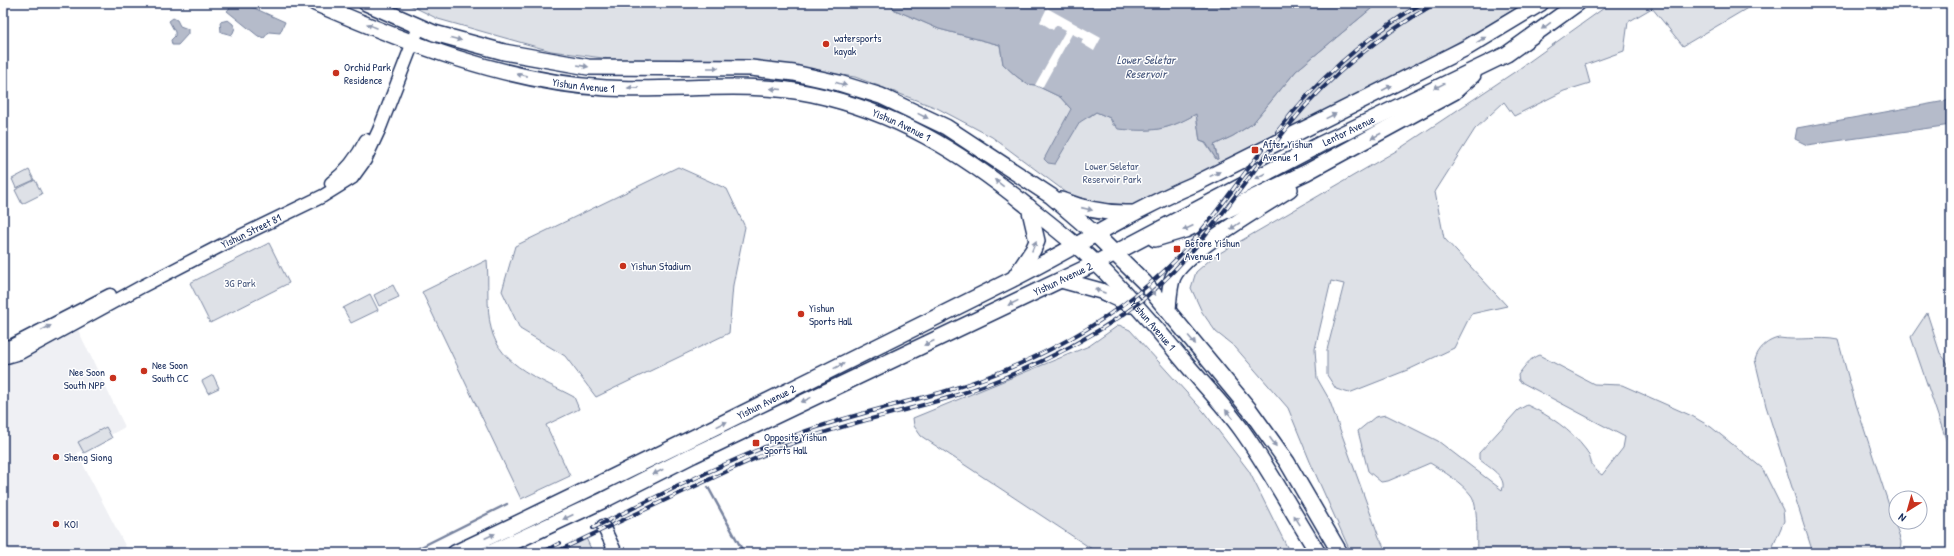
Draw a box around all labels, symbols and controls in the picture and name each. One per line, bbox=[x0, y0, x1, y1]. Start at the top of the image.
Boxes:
one-way arrow bbox=[1541, 22, 1552, 30]
one-way arrow bbox=[366, 23, 378, 29]
place label: watersports kayak bbox=[834, 31, 881, 58]
one-way arrow bbox=[450, 36, 462, 42]
one-way arrow bbox=[1475, 36, 1487, 43]
marker: watersports kayak bbox=[821, 39, 831, 49]
water label: Lower Seletar Reservoir bbox=[1117, 51, 1177, 82]
place label: Orchid Park Residence bbox=[344, 60, 391, 87]
one-way arrow bbox=[577, 63, 589, 69]
one-way arrow bbox=[707, 65, 720, 71]
marker: Orchid Park Residence bbox=[331, 68, 341, 78]
one-way arrow bbox=[516, 72, 528, 78]
street label: Yishun Avenue 1 bbox=[551, 75, 615, 95]
one-way arrow bbox=[835, 81, 847, 87]
one-way arrow bbox=[1433, 83, 1444, 89]
one-way arrow bbox=[626, 85, 639, 91]
one-way arrow bbox=[1382, 85, 1393, 91]
one-way arrow bbox=[770, 86, 782, 93]
street label: Yishun Avenue 1 bbox=[870, 105, 933, 144]
one-way arrow bbox=[917, 112, 928, 119]
street label: Lentor Avenue bbox=[1320, 112, 1378, 149]
one-way arrow bbox=[1326, 113, 1337, 119]
one-way arrow bbox=[1370, 132, 1381, 139]
place label: After Yishun Avenue 1 bbox=[1263, 137, 1313, 164]
marker: After Yishun Avenue 1 bbox=[1250, 145, 1260, 155]
park label: Lower Seletar Reservoir Park bbox=[1083, 159, 1142, 186]
one-way arrow bbox=[1209, 171, 1221, 177]
one-way arrow bbox=[1254, 173, 1265, 179]
one-way arrow bbox=[993, 178, 1004, 187]
one-way arrow bbox=[1081, 206, 1093, 212]
street label: Yishun Street 81 bbox=[218, 210, 283, 251]
one-way arrow bbox=[1229, 222, 1240, 229]
one-way arrow bbox=[1182, 226, 1194, 232]
place label: Before Yishun Avenue 1 bbox=[1185, 236, 1240, 263]
one-way arrow bbox=[1032, 239, 1038, 251]
marker: Before Yishun Avenue 1 bbox=[1172, 244, 1182, 254]
place label: Yishun Stadium bbox=[631, 259, 691, 273]
street label: Yishun Avenue 2 bbox=[1031, 259, 1095, 299]
marker: Yishun Stadium bbox=[618, 261, 628, 271]
park label: 3G Park bbox=[224, 276, 256, 290]
one-way arrow bbox=[1147, 286, 1156, 297]
one-way arrow bbox=[1094, 288, 1106, 294]
street label: Yishun Avenue 1 bbox=[1127, 297, 1179, 353]
one-way arrow bbox=[1008, 300, 1019, 306]
place label: Yishun Sports Hall bbox=[809, 301, 852, 328]
marker: Yishun Sports Hall bbox=[796, 309, 806, 319]
one-way arrow bbox=[40, 325, 51, 331]
one-way arrow bbox=[1188, 335, 1197, 346]
one-way arrow bbox=[923, 340, 934, 346]
place label: Nee Soon South CC bbox=[152, 358, 189, 385]
one-way arrow bbox=[833, 363, 844, 369]
place label: Nee Soon South NPP bbox=[64, 365, 105, 392]
marker: Nee Soon South CC bbox=[139, 366, 149, 376]
marker: Nee Soon South NPP bbox=[108, 373, 118, 383]
street label: Yishun Avenue 2 bbox=[735, 381, 798, 422]
one-way arrow bbox=[800, 397, 812, 403]
one-way arrow bbox=[1224, 409, 1233, 420]
one-way arrow bbox=[716, 421, 728, 427]
place label: Opposite Yishun Sports Hall bbox=[764, 430, 827, 457]
one-way arrow bbox=[1269, 437, 1277, 448]
marker: Opposite Yishun Sports Hall bbox=[751, 438, 761, 448]
place label: Sheng Siong bbox=[64, 450, 112, 464]
marker: Sheng Siong bbox=[51, 452, 61, 462]
one-way arrow bbox=[652, 469, 664, 476]
north arrow bbox=[1888, 490, 1928, 530]
text: N bbox=[1895, 511, 1909, 525]
one-way arrow bbox=[563, 514, 574, 520]
one-way arrow bbox=[1294, 514, 1301, 526]
place label: KOI bbox=[64, 517, 78, 531]
marker: KOI bbox=[51, 519, 61, 529]
one-way arrow bbox=[484, 533, 496, 539]

